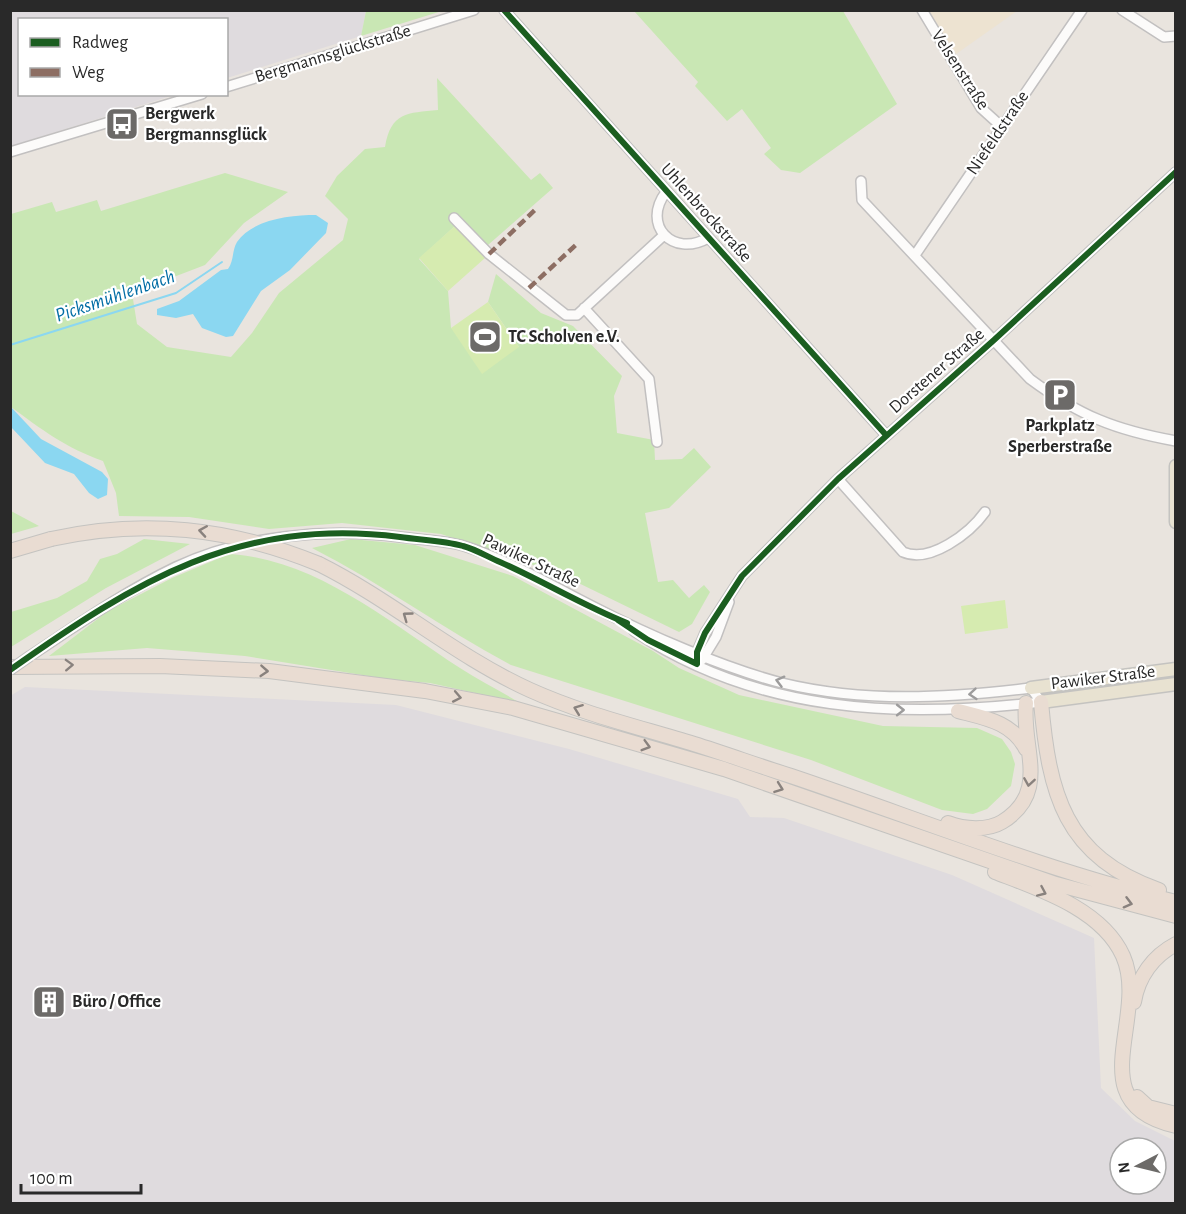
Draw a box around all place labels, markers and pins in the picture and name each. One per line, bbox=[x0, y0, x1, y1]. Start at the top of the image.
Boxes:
place label: Bergwerk Bergmannsglück bbox=[145, 105, 267, 144]
bus stop icon: Bergwerk Bergmannsglück bbox=[104, 106, 140, 142]
sports icon: TC Scholven e.V. bbox=[467, 319, 503, 355]
place label: TC Scholven e.V. bbox=[508, 328, 620, 346]
parking icon: Parkplatz Sperberstraße bbox=[1042, 377, 1078, 413]
place label: Parkplatz Sperberstraße bbox=[1008, 417, 1112, 456]
building icon: Büro / Office bbox=[31, 984, 67, 1020]
place label: Büro / Office bbox=[72, 993, 161, 1011]

